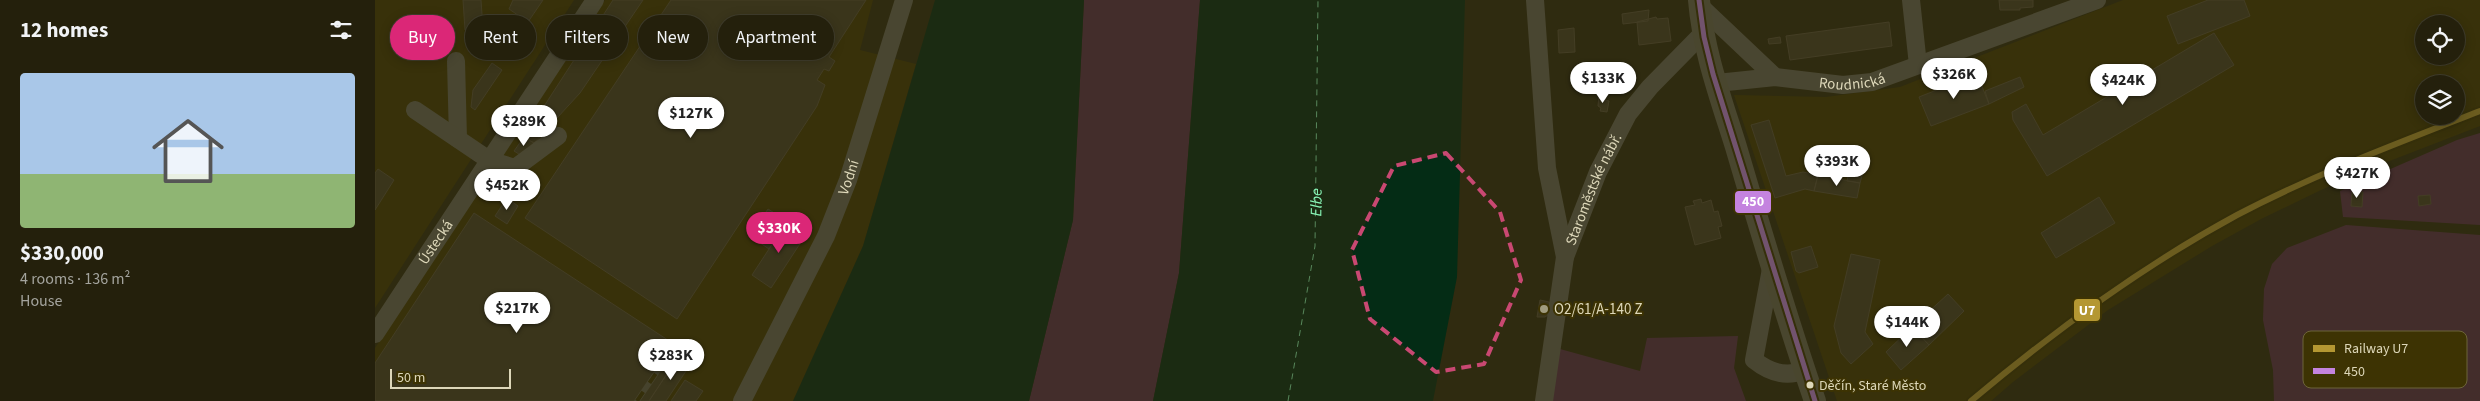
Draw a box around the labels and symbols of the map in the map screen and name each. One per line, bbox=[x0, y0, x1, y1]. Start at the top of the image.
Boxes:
pin: $326K bbox=[1919, 58, 1989, 100]
pin: $133K bbox=[1568, 62, 1638, 104]
pin: $424K bbox=[2088, 64, 2158, 106]
street label: Roudnická bbox=[1818, 68, 1888, 96]
pin: $127K bbox=[656, 96, 726, 139]
pin: $289K bbox=[489, 104, 559, 147]
street label: Staroměstské nábř. bbox=[1561, 130, 1627, 248]
pin: $393K bbox=[1802, 144, 1872, 187]
street label: Vodní bbox=[833, 156, 865, 198]
pin: $427K bbox=[2322, 156, 2392, 199]
pin: $452K bbox=[472, 168, 542, 211]
water label: Elbe bbox=[1305, 188, 1328, 217]
line badge: 450 bbox=[1734, 190, 1772, 214]
text: 450 bbox=[1742, 192, 1764, 212]
pin: $330K bbox=[744, 212, 814, 254]
street label: Ústecká bbox=[414, 216, 458, 269]
pin: $217K bbox=[482, 292, 552, 334]
line badge: U7 bbox=[2073, 298, 2101, 322]
place label: O2/61/A-140 Z bbox=[1554, 299, 1643, 320]
text: U7 bbox=[2079, 301, 2095, 321]
marker: O2/61/A-140 Z bbox=[1538, 303, 1550, 315]
pin: $144K bbox=[1872, 306, 1942, 348]
legend bbox=[2303, 331, 2467, 388]
pin: $283K bbox=[636, 338, 706, 381]
text: Railway U7 bbox=[2344, 339, 2408, 359]
text: 450 bbox=[2344, 362, 2365, 382]
scale bar bbox=[390, 366, 511, 389]
place label: Děčín, Staré Město bbox=[1819, 376, 1926, 396]
marker: Děčín, Staré Město bbox=[1805, 380, 1815, 390]

